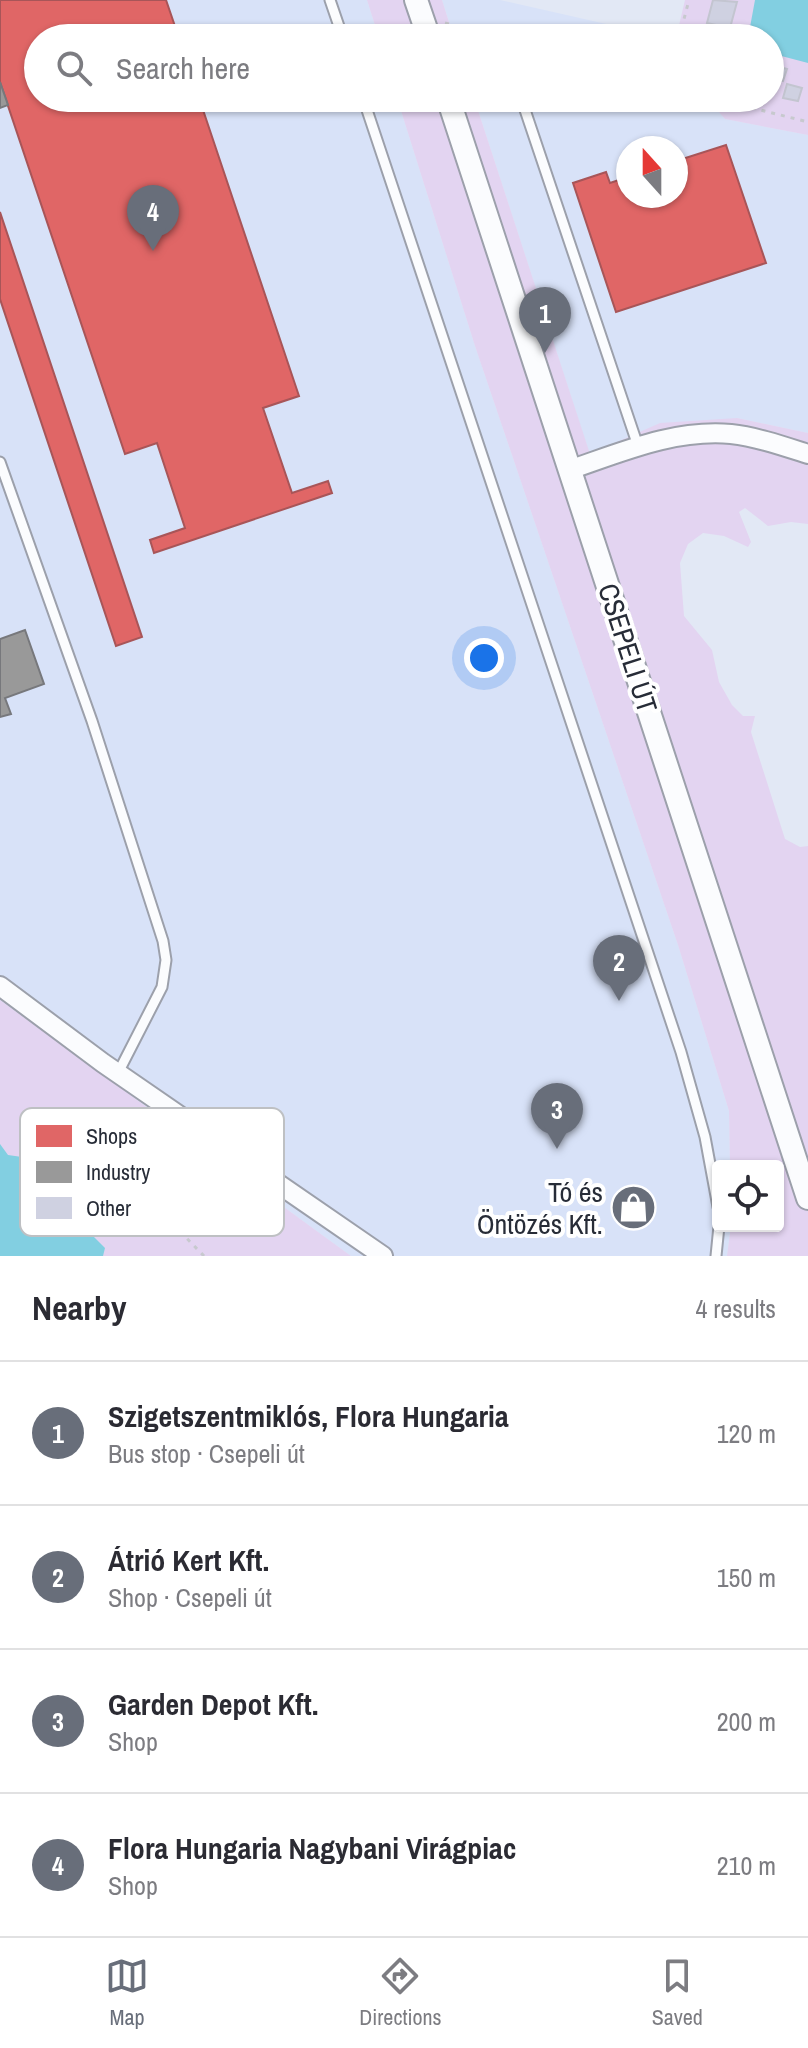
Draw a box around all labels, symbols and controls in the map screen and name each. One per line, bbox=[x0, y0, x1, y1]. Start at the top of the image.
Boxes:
search box bbox=[24, 24, 784, 112]
icon: search bbox=[52, 46, 96, 90]
text: Search here bbox=[116, 48, 250, 88]
north arrow bbox=[616, 136, 688, 208]
pin: 4 bbox=[127, 185, 179, 251]
pin: 1 bbox=[519, 287, 571, 353]
street label: CSEPELI ÚT bbox=[589, 578, 667, 718]
your location bbox=[464, 638, 504, 678]
pin: 2 bbox=[593, 935, 645, 1001]
pin: 3 bbox=[531, 1083, 583, 1149]
legend bbox=[20, 1108, 284, 1236]
text: Shops bbox=[86, 1121, 137, 1151]
text: Industry bbox=[86, 1157, 150, 1187]
map controls bbox=[712, 1160, 784, 1232]
button: locate bbox=[712, 1160, 784, 1232]
place label: Tó és Öntözés Kft. bbox=[477, 1173, 603, 1243]
shop icon: Tó és Öntözés Kft. bbox=[610, 1184, 658, 1232]
text: Other bbox=[86, 1193, 131, 1223]
text: Nearby bbox=[32, 1285, 127, 1331]
text: 4 results bbox=[695, 1291, 776, 1326]
text: Szigetszentmiklós, Flora Hungaria bbox=[108, 1396, 509, 1436]
text: 1 bbox=[52, 1416, 64, 1451]
text: 120 m bbox=[717, 1416, 776, 1451]
text: Bus stop · Csepeli út bbox=[108, 1436, 305, 1471]
text: Átrió Kert Kft. bbox=[108, 1540, 269, 1580]
text: 2 bbox=[52, 1560, 64, 1595]
text: 150 m bbox=[717, 1560, 776, 1595]
text: Shop · Csepeli út bbox=[108, 1580, 272, 1615]
text: Garden Depot Kft. bbox=[108, 1684, 318, 1724]
text: 3 bbox=[52, 1704, 64, 1739]
text: 200 m bbox=[717, 1704, 776, 1739]
text: Shop bbox=[108, 1724, 158, 1759]
text: Flora Hungaria Nagybani Virágpiac bbox=[108, 1828, 516, 1868]
text: 4 bbox=[52, 1848, 64, 1883]
text: 210 m bbox=[717, 1848, 776, 1883]
text: Shop bbox=[108, 1868, 158, 1903]
tab: Map bbox=[105, 1954, 149, 2032]
tab: Directions bbox=[359, 1954, 442, 2032]
tab: Saved bbox=[652, 1954, 703, 2032]

